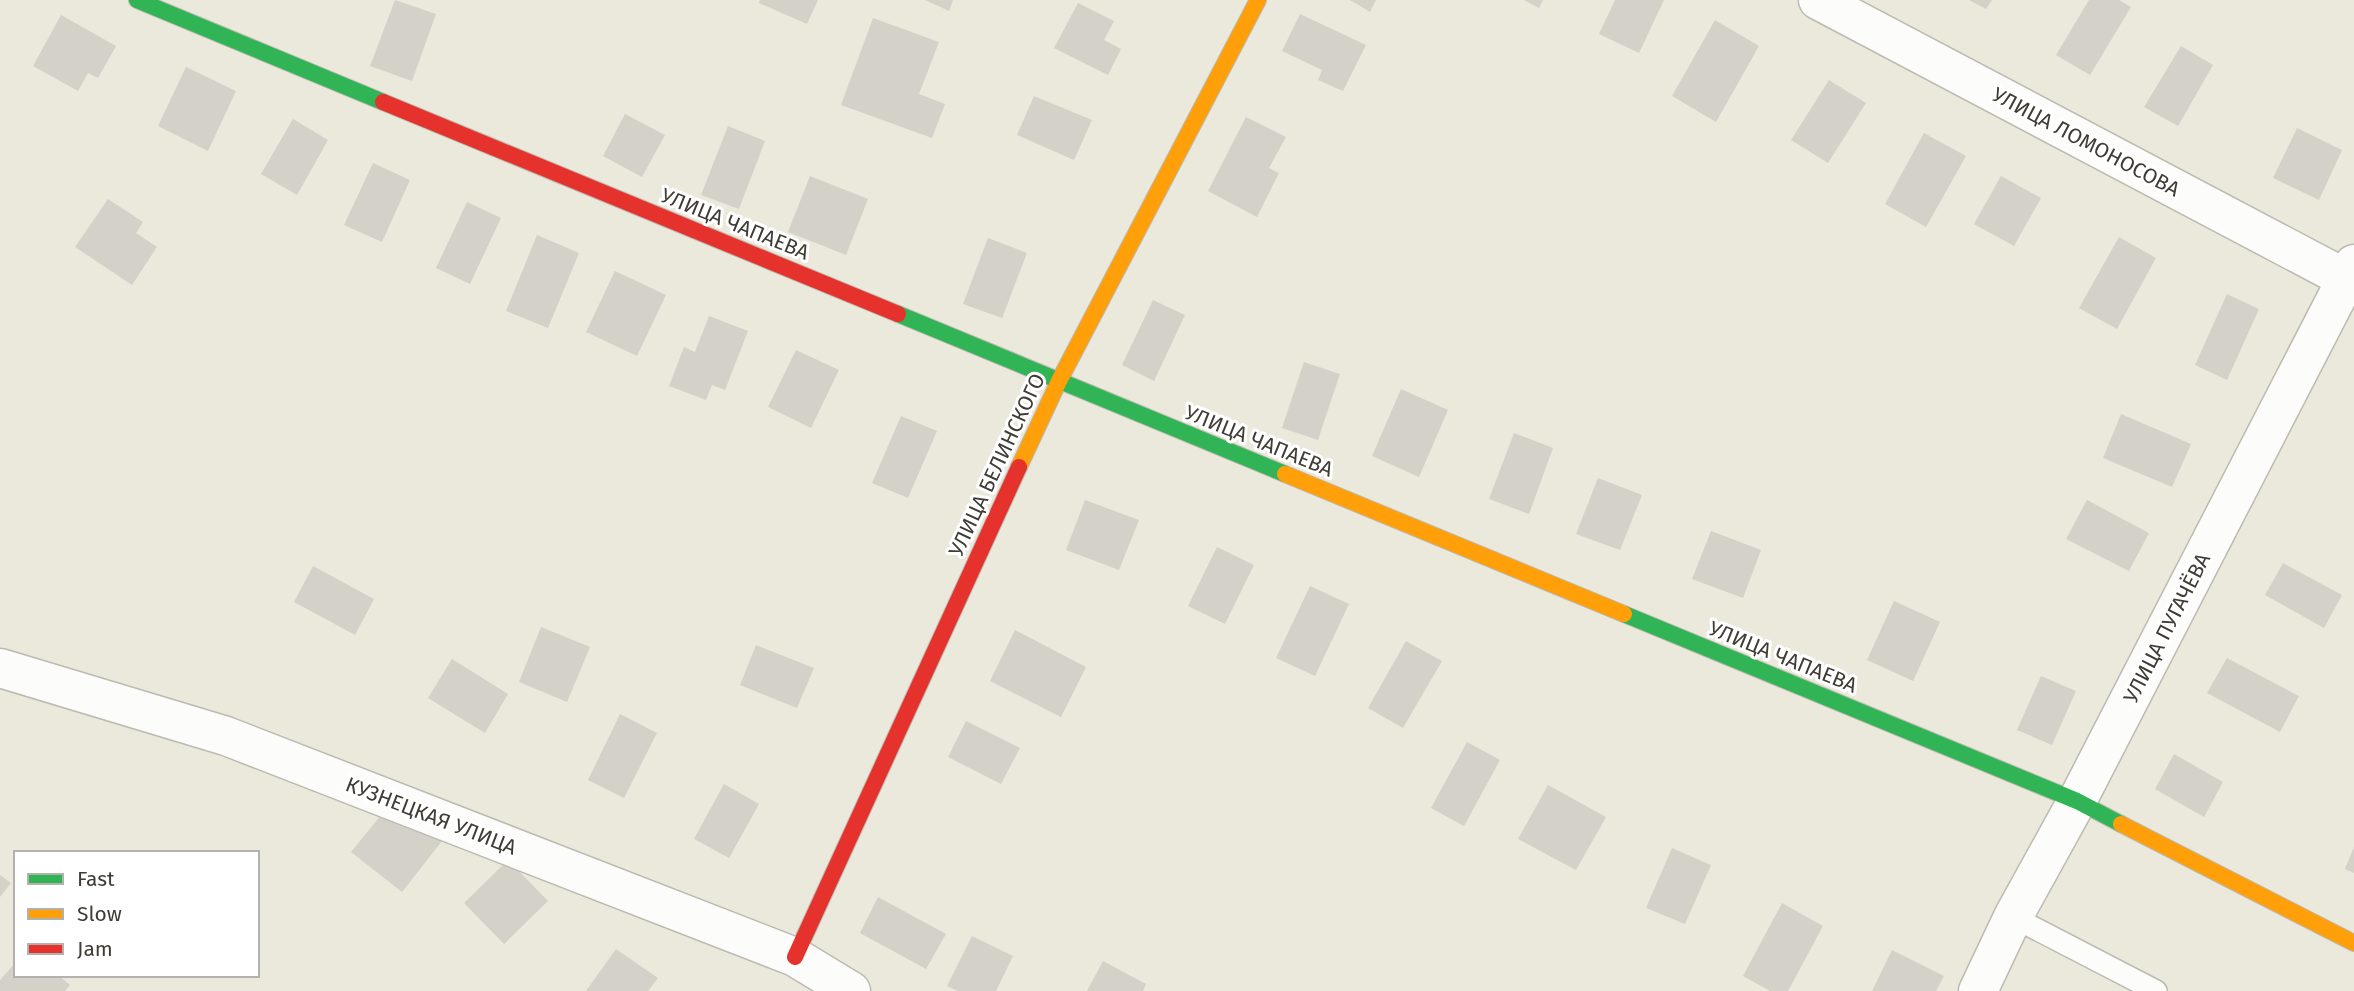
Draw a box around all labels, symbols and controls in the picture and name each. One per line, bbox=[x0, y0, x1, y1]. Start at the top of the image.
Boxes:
street label: УЛИЦА ЛОМОНОСОВА bbox=[1988, 81, 2184, 203]
street label: УЛИЦА ЧАПАЕВА bbox=[657, 182, 813, 266]
street label: УЛИЦА БЕЛИНСКОГО bbox=[943, 369, 1051, 561]
street label: УЛИЦА ЧАПАЕВА bbox=[1181, 399, 1337, 483]
street label: УЛИЦА ПУГАЧЁВА bbox=[2118, 549, 2216, 707]
street label: УЛИЦА ЧАПАЕВА bbox=[1705, 615, 1861, 699]
street label: КУЗНЕЦКАЯ УЛИЦА bbox=[342, 771, 520, 861]
legend bbox=[14, 851, 259, 977]
text: Fast bbox=[77, 866, 115, 892]
text: Slow bbox=[77, 901, 122, 927]
text: Jam bbox=[77, 936, 113, 962]

